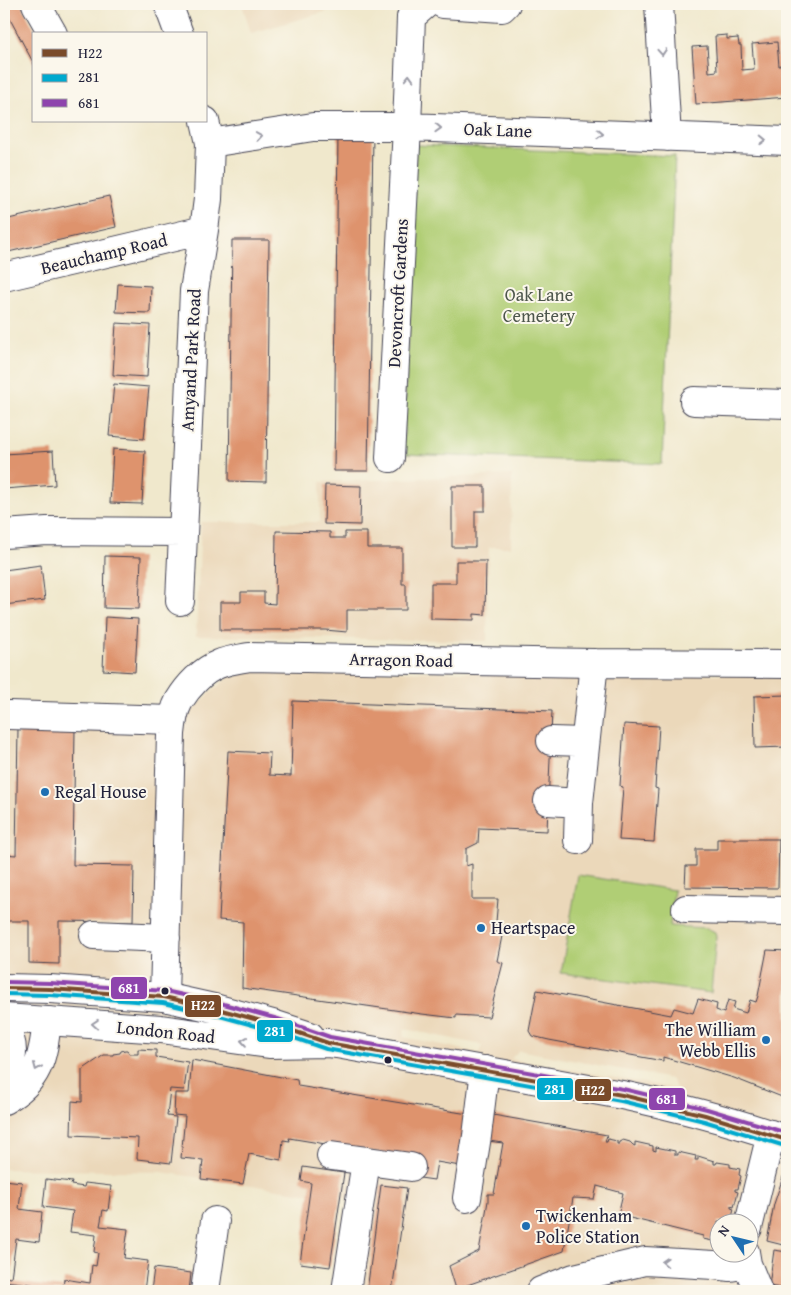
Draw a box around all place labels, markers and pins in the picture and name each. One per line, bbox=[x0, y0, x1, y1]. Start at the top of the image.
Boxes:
place label: Regal House bbox=[55, 778, 147, 805]
marker: Regal House bbox=[39, 786, 51, 798]
place label: Heartspace bbox=[491, 914, 575, 941]
marker: Heartspace bbox=[475, 922, 487, 934]
unlabelled marker bbox=[160, 986, 170, 996]
place label: The William Webb Ellis bbox=[665, 1016, 756, 1064]
marker: The William Webb Ellis bbox=[760, 1034, 772, 1046]
unlabelled marker bbox=[383, 1055, 393, 1065]
place label: Twickenham Police Station bbox=[536, 1202, 640, 1250]
marker: Twickenham Police Station bbox=[520, 1220, 532, 1232]

